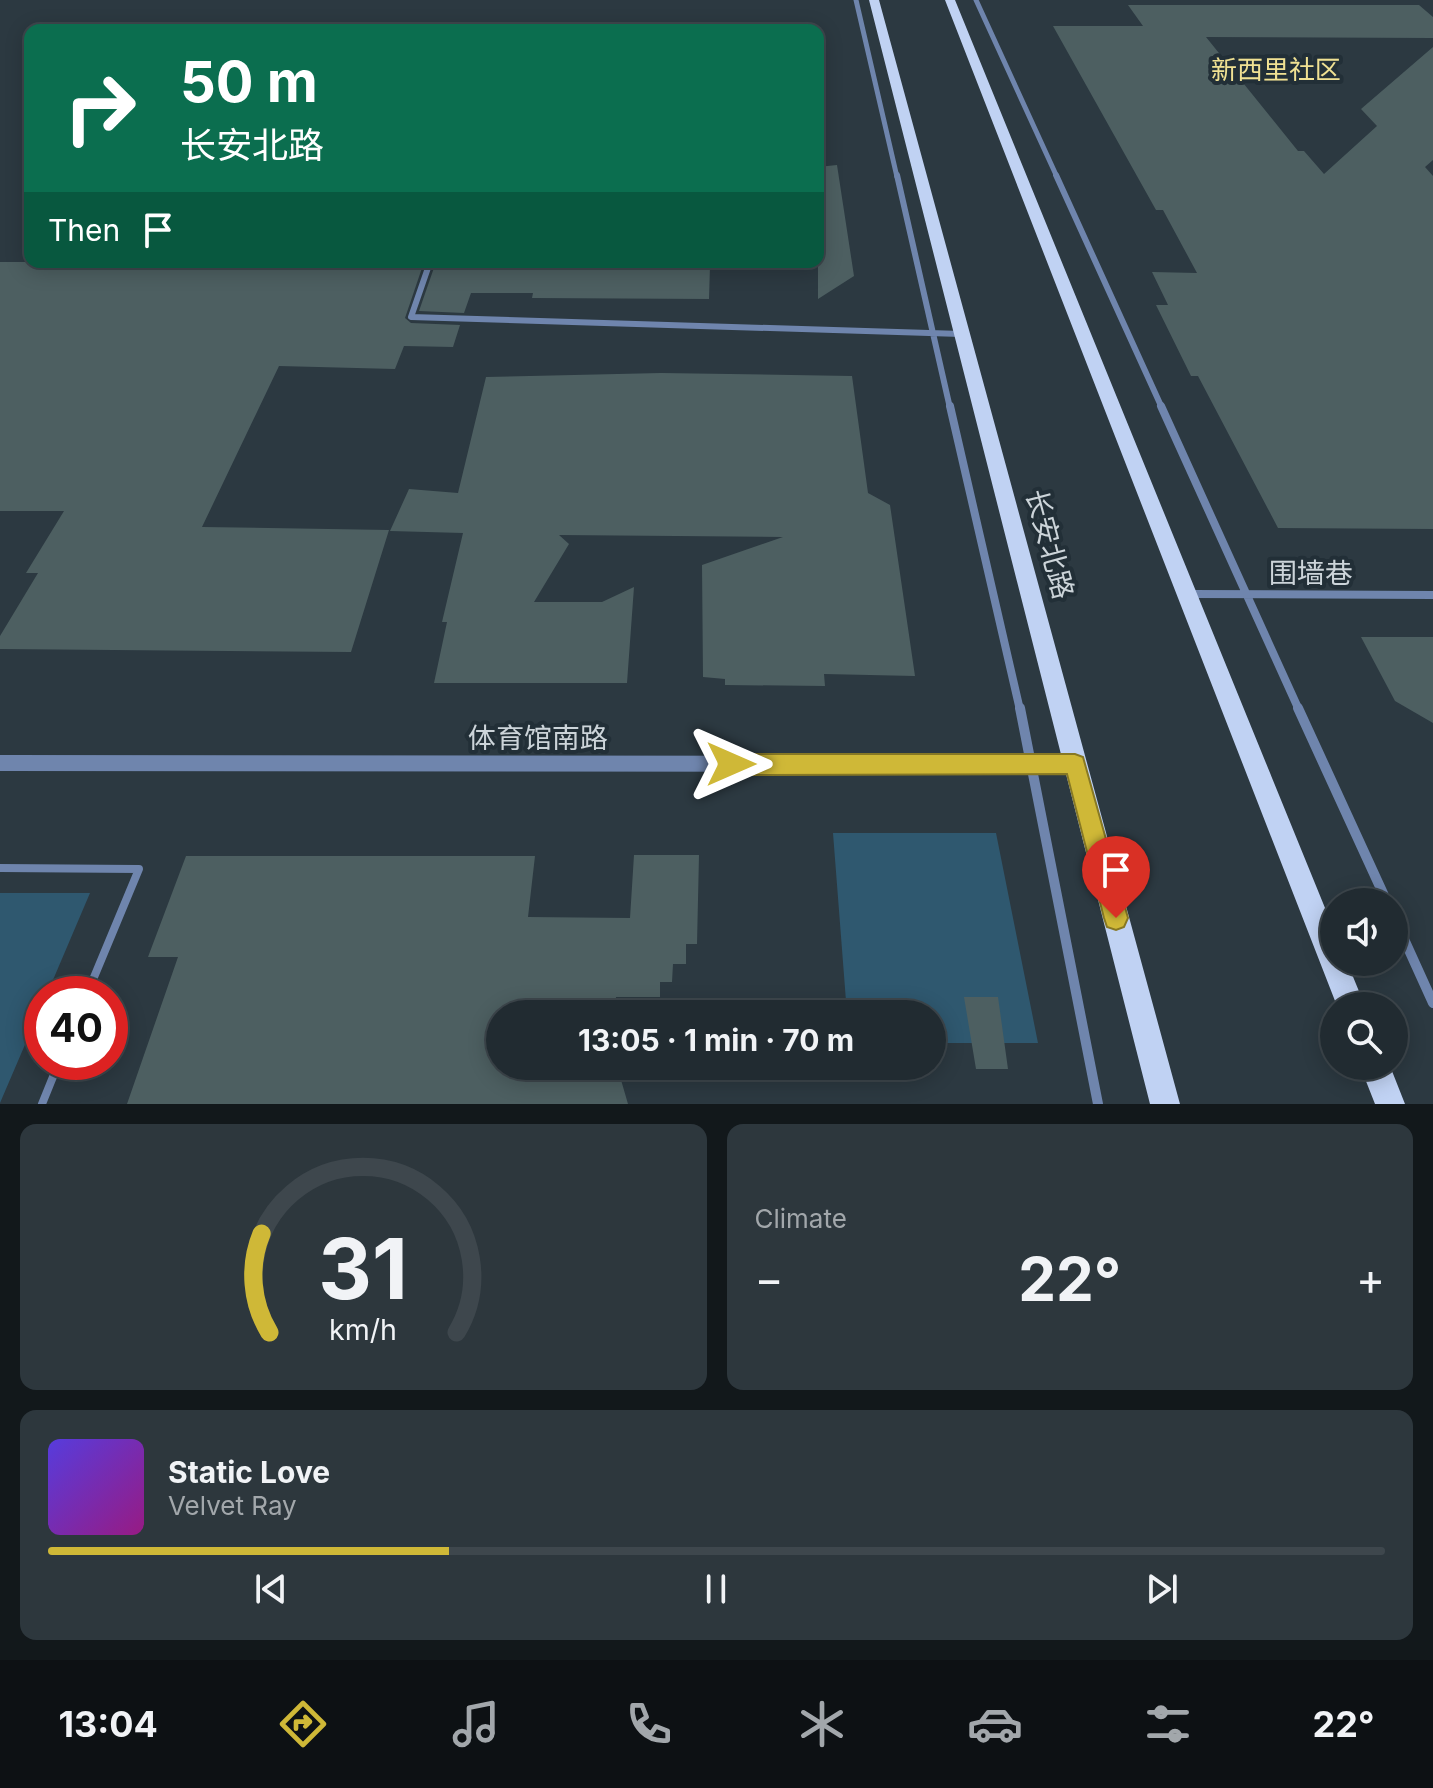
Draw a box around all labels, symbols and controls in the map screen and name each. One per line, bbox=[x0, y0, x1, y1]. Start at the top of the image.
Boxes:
text: 50 m bbox=[180, 48, 318, 116]
district label: 新西里社区 bbox=[1211, 54, 1341, 85]
icon: right bbox=[48, 56, 152, 160]
text: 长安北路 bbox=[180, 123, 324, 167]
icon: arrive bbox=[136, 208, 180, 252]
text: Then bbox=[48, 212, 120, 248]
street label: 长安北路 bbox=[1019, 486, 1081, 602]
street label: 围墙巷 bbox=[1269, 556, 1353, 590]
street label: 体育馆南路 bbox=[468, 721, 608, 755]
position arrow bbox=[689, 722, 773, 806]
pin bbox=[1082, 836, 1150, 918]
icon: arrive bbox=[1094, 848, 1138, 892]
map controls bbox=[1320, 888, 1408, 1080]
button: sound bbox=[1320, 888, 1408, 976]
speed limit sign: 40 bbox=[24, 976, 128, 1080]
button: search bbox=[1320, 992, 1408, 1080]
text: 13:05 · 1 min · 70 m bbox=[578, 1022, 854, 1058]
text: Climate bbox=[755, 1203, 847, 1234]
text: 31 bbox=[318, 1218, 408, 1319]
text: 22° bbox=[1018, 1243, 1121, 1315]
text: − bbox=[755, 1252, 784, 1306]
text: + bbox=[1356, 1252, 1385, 1306]
text: km/h bbox=[329, 1312, 397, 1347]
text: Static Love bbox=[168, 1454, 330, 1490]
text: Velvet Ray bbox=[168, 1490, 297, 1521]
icon: previous bbox=[249, 1567, 293, 1611]
icon: pause bbox=[694, 1567, 738, 1611]
icon: next bbox=[1140, 1567, 1184, 1611]
icon: directions bbox=[275, 1696, 331, 1752]
icon: music bbox=[448, 1696, 504, 1752]
icon: phone bbox=[621, 1696, 677, 1752]
icon: climate bbox=[794, 1696, 850, 1752]
icon: car bbox=[967, 1696, 1023, 1752]
icon: filters bbox=[1140, 1696, 1196, 1752]
text: 13:04 bbox=[58, 1702, 158, 1746]
text: 22° bbox=[1313, 1702, 1374, 1746]

